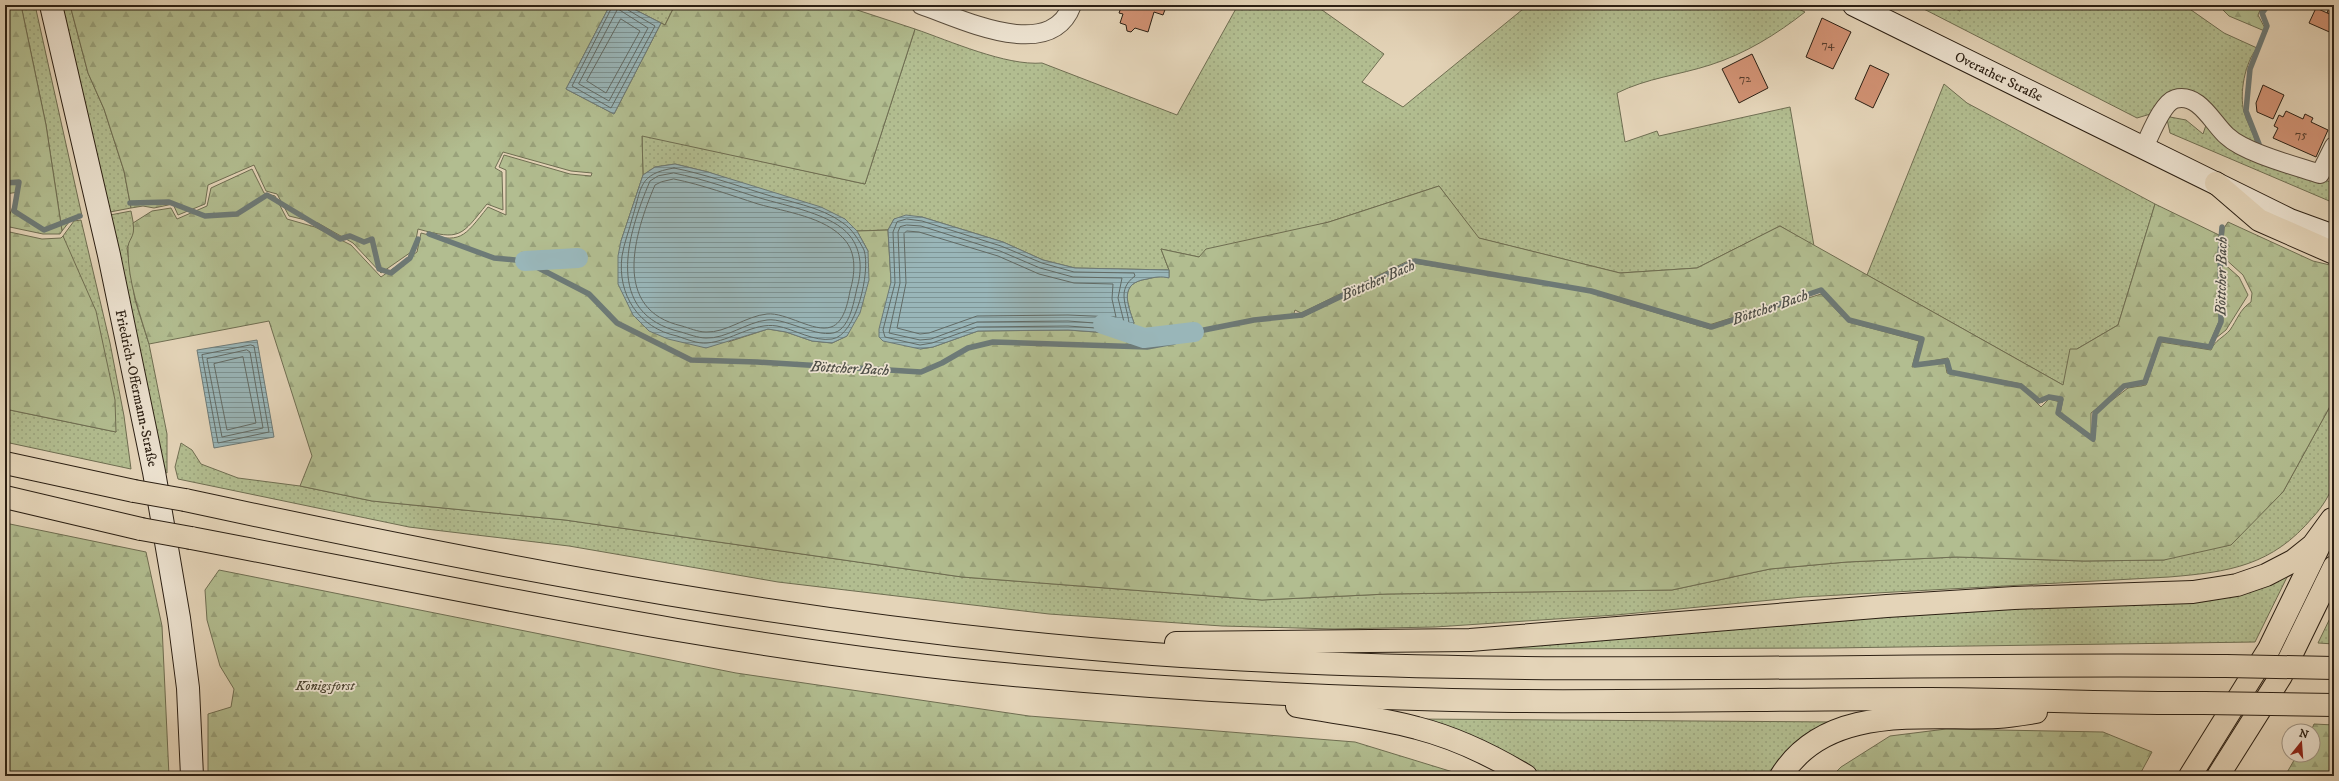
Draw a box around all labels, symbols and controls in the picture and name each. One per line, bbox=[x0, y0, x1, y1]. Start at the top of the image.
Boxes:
house number: 74 bbox=[1821, 37, 1836, 52]
street label: Overather Straße bbox=[1951, 48, 2046, 106]
house number: 72 bbox=[1739, 71, 1751, 86]
house number: 75 bbox=[2295, 127, 2307, 142]
water label: Böttcher Bach bbox=[2211, 236, 2232, 317]
water label: Böttcher Bach bbox=[1337, 256, 1418, 306]
water label: Böttcher Bach bbox=[1729, 286, 1811, 330]
street label: Friedrich-Offermann-Straße bbox=[111, 308, 162, 469]
water label: Böttcher Bach bbox=[809, 357, 890, 380]
park label: Königsforst bbox=[295, 677, 356, 695]
north arrow bbox=[2281, 723, 2321, 763]
text: N bbox=[2297, 726, 2310, 742]

